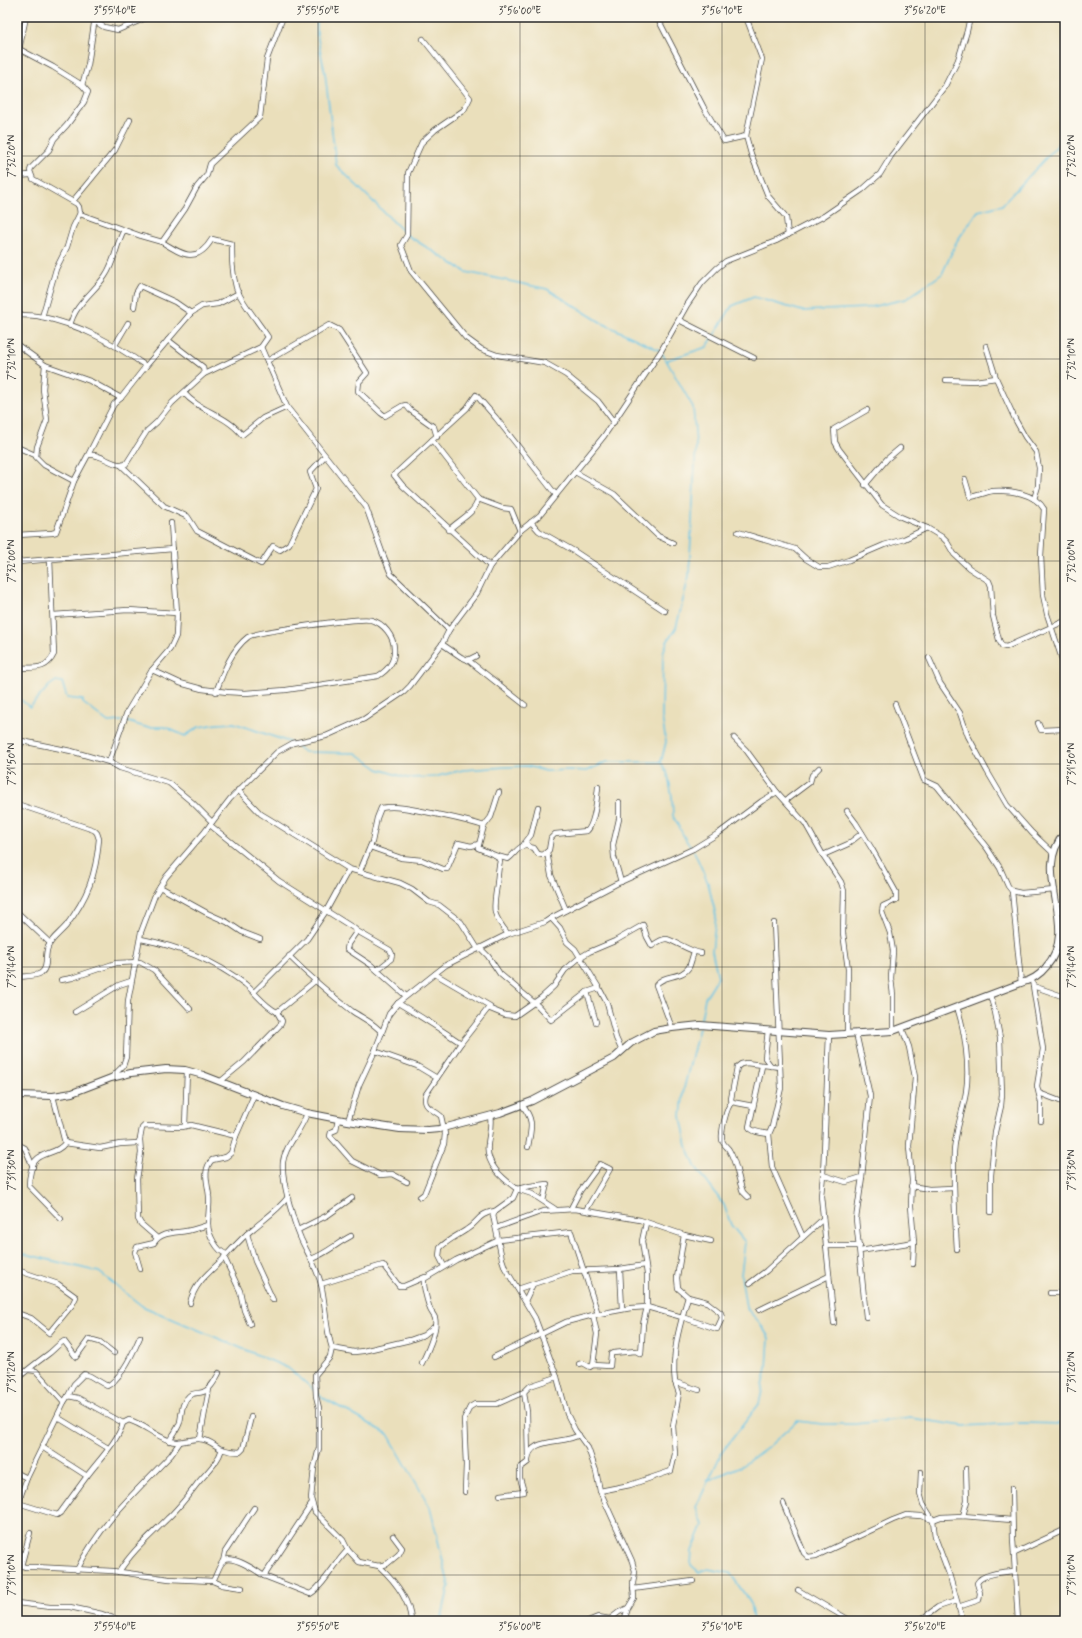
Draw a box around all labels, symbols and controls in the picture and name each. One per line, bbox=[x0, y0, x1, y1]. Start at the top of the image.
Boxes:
text: 3°55'40"E bbox=[94, 4, 136, 18]
text: 3°55'50"E bbox=[297, 4, 339, 18]
text: 3°56'00"E bbox=[499, 4, 541, 18]
text: 3°56'10"E bbox=[701, 4, 743, 18]
text: 3°56'20"E bbox=[904, 4, 946, 18]
text: 7°32'20"N bbox=[5, 135, 19, 177]
text: 7°32'20"N bbox=[1065, 135, 1079, 177]
text: 7°32'10"N bbox=[5, 338, 19, 380]
text: 7°32'10"N bbox=[1065, 338, 1079, 380]
text: 7°32'00"N bbox=[5, 539, 19, 582]
text: 7°32'00"N bbox=[1065, 539, 1079, 582]
text: 7°31'50"N bbox=[5, 742, 19, 785]
text: 7°31'50"N bbox=[1065, 742, 1079, 785]
text: 7°31'40"N bbox=[5, 946, 19, 988]
text: 7°31'40"N bbox=[1065, 946, 1079, 988]
text: 7°31'30"N bbox=[5, 1149, 19, 1190]
text: 7°31'30"N bbox=[1065, 1149, 1079, 1190]
text: 7°31'20"N bbox=[5, 1351, 19, 1393]
text: 7°31'20"N bbox=[1065, 1351, 1079, 1393]
text: 7°31'10"N bbox=[5, 1554, 19, 1595]
text: 7°31'10"N bbox=[1065, 1554, 1079, 1595]
text: 3°55'40"E bbox=[94, 1620, 136, 1634]
text: 3°55'50"E bbox=[297, 1620, 339, 1634]
text: 3°56'00"E bbox=[499, 1620, 541, 1634]
text: 3°56'10"E bbox=[701, 1620, 743, 1634]
text: 3°56'20"E bbox=[904, 1620, 946, 1634]

